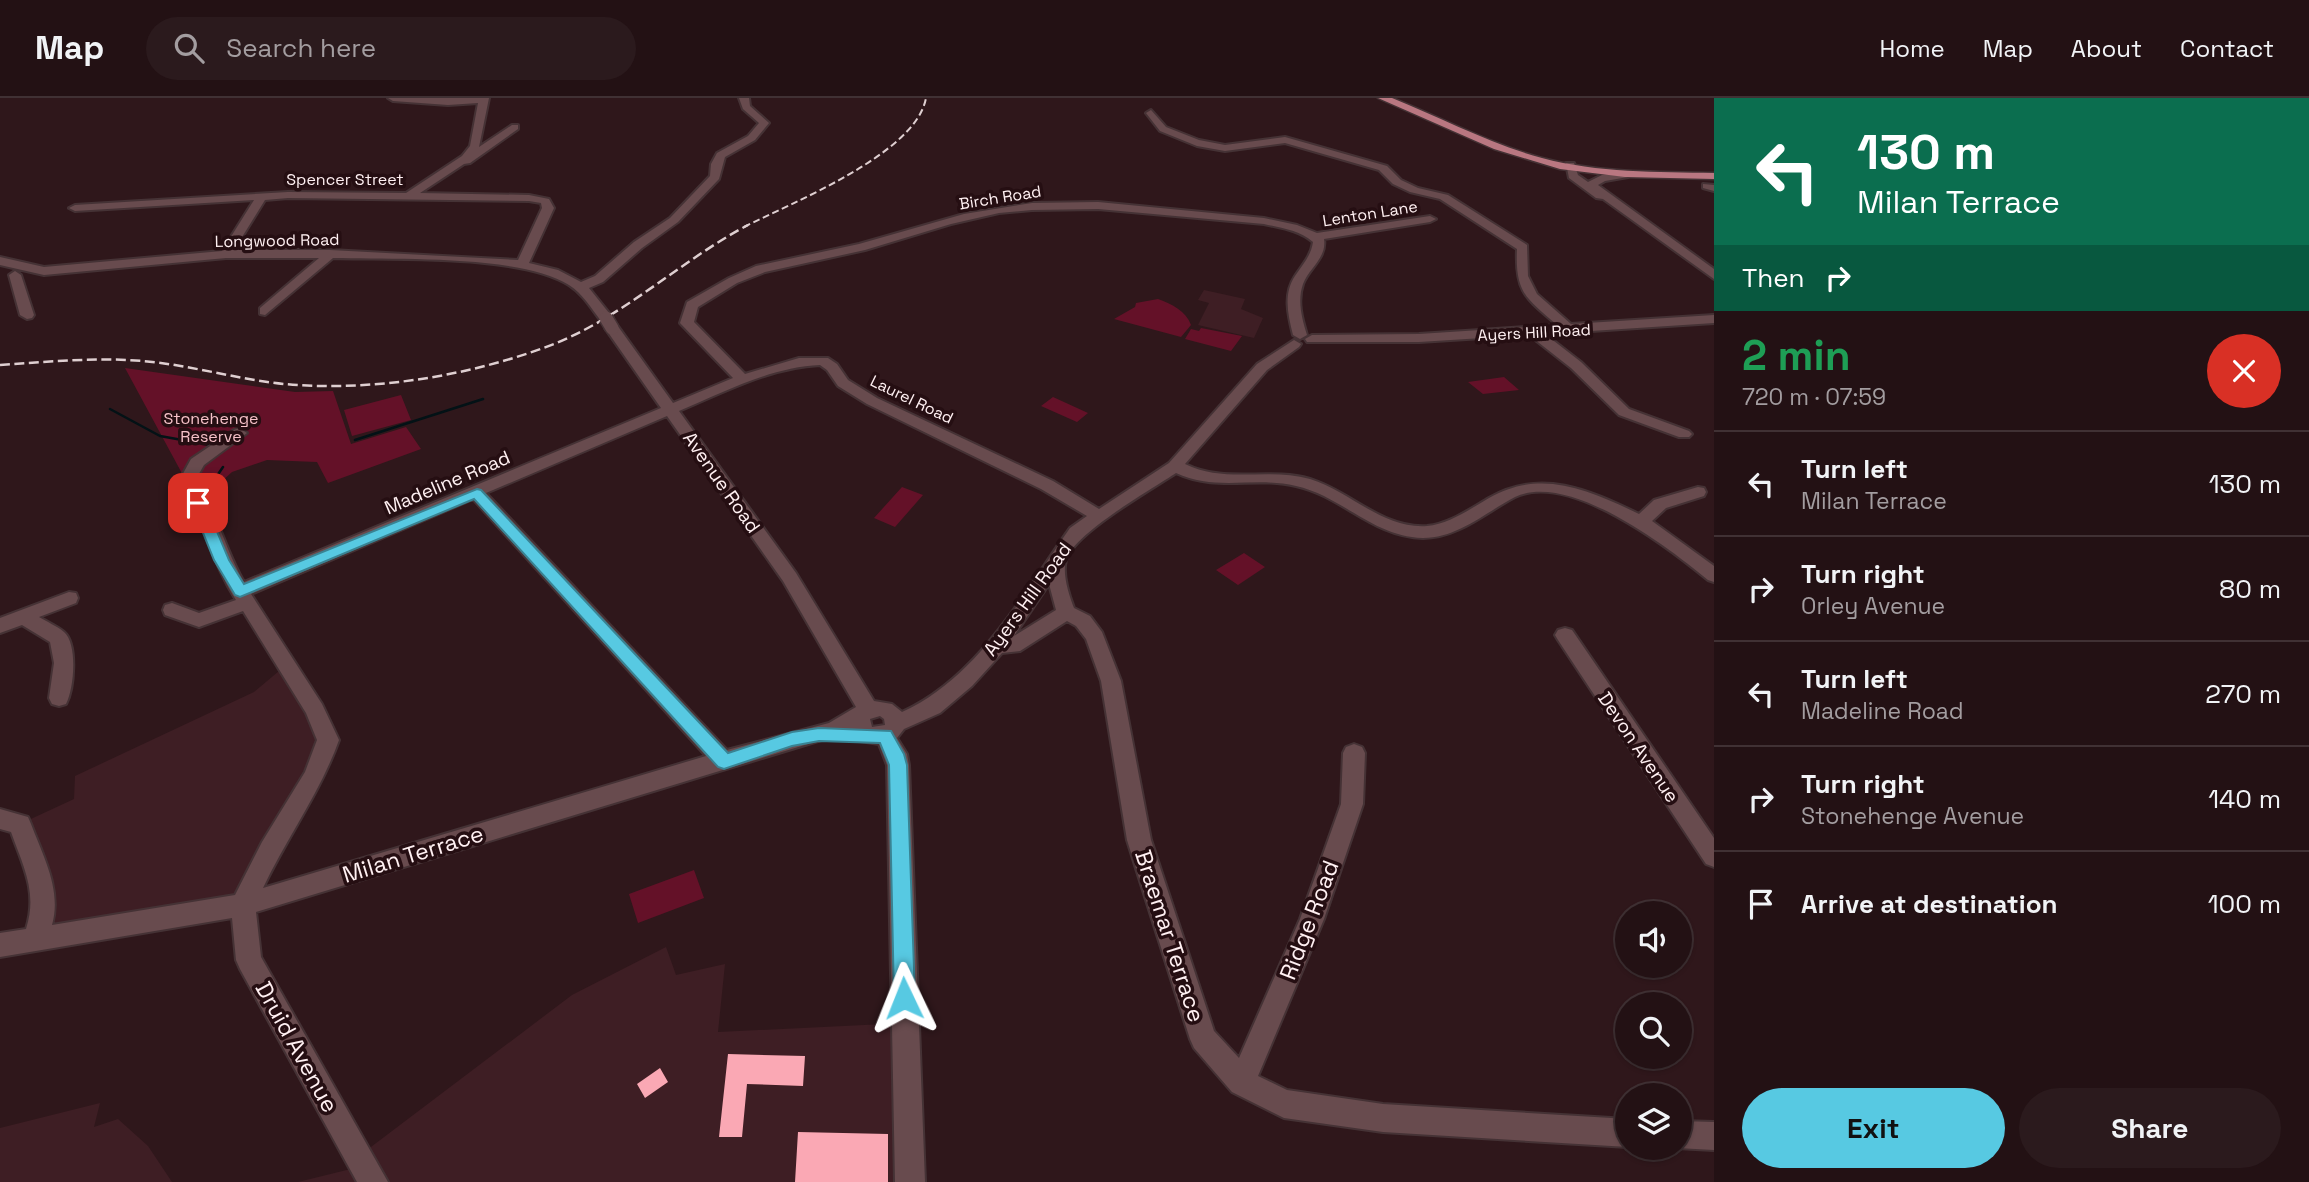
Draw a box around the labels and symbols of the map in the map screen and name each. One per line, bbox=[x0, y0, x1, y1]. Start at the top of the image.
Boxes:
street label: Spencer Street bbox=[286, 169, 404, 190]
street label: Birch Road bbox=[957, 181, 1043, 214]
street label: Lenton Lane bbox=[1321, 196, 1419, 231]
street label: Longwood Road bbox=[214, 229, 340, 252]
street label: Ayers Hill Road bbox=[1477, 319, 1591, 346]
street label: Laurel Road bbox=[867, 370, 957, 429]
park label: Stonehenge Reserve bbox=[164, 408, 258, 447]
street label: Avenue Road bbox=[677, 427, 766, 538]
street label: Madeline Road bbox=[380, 445, 514, 520]
pin bbox=[168, 473, 228, 533]
street label: Ayers Hill Road bbox=[978, 537, 1077, 661]
street label: Devon Avenue bbox=[1592, 687, 1685, 808]
street label: Milan Terrace bbox=[339, 818, 487, 890]
street label: Braemar Terrace bbox=[1128, 846, 1212, 1026]
street label: Ridge Road bbox=[1272, 856, 1346, 984]
position arrow bbox=[867, 961, 941, 1035]
street label: Druid Avenue bbox=[249, 976, 345, 1118]

